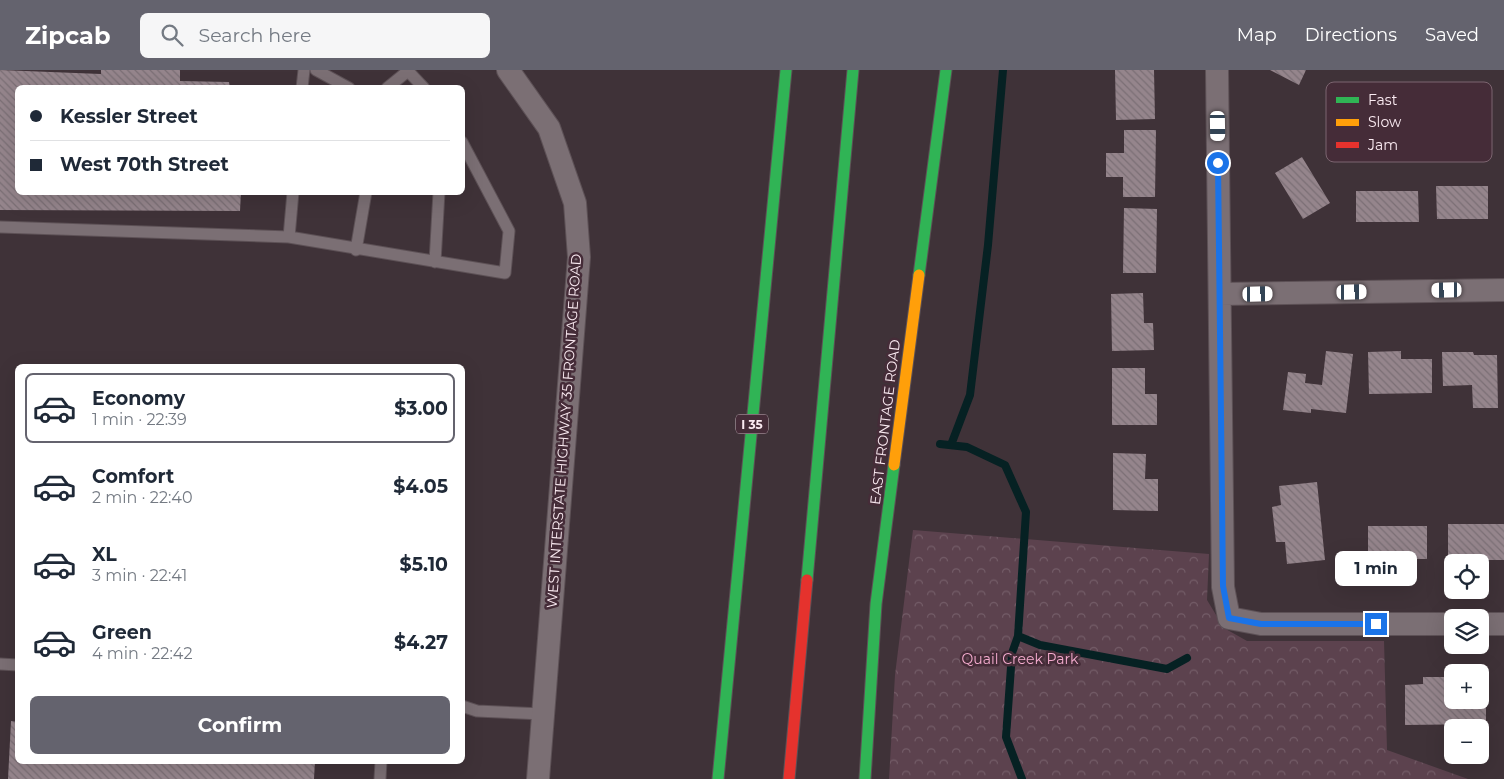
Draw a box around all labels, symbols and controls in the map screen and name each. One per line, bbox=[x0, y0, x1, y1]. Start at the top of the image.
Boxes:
search box bbox=[140, 13, 490, 58]
text: Zipcab bbox=[25, 21, 110, 50]
icon: search bbox=[158, 21, 186, 49]
text: Search here bbox=[198, 24, 311, 47]
text: Map bbox=[1237, 24, 1277, 46]
text: Directions bbox=[1305, 24, 1397, 46]
text: Saved bbox=[1425, 24, 1479, 46]
legend bbox=[1326, 82, 1492, 162]
text: Fast bbox=[1368, 91, 1398, 109]
text: Kessler Street bbox=[60, 105, 198, 128]
car bbox=[1210, 111, 1225, 141]
text: Slow bbox=[1368, 113, 1402, 131]
text: Jam bbox=[1367, 136, 1398, 154]
route start bbox=[1207, 152, 1229, 174]
text: West 70th Street bbox=[60, 153, 229, 176]
street label: WEST INTERSTATE HIGHWAY 35 FRONTAGE ROAD bbox=[543, 253, 585, 609]
car bbox=[1431, 282, 1462, 298]
car bbox=[1336, 284, 1367, 300]
car bbox=[1242, 286, 1273, 302]
street label: EAST FRONTAGE ROAD bbox=[866, 338, 904, 506]
icon: car bbox=[32, 386, 77, 431]
text: Economy bbox=[92, 387, 185, 410]
text: $3.00 bbox=[394, 397, 448, 420]
text: 1 min · 22:39 bbox=[92, 410, 187, 429]
road number: I 35 bbox=[736, 414, 768, 434]
icon: car bbox=[32, 464, 77, 509]
text: Comfort bbox=[92, 465, 174, 488]
text: $4.05 bbox=[393, 475, 448, 498]
text: 2 min · 22:40 bbox=[92, 488, 193, 507]
icon: car bbox=[32, 542, 77, 587]
text: XL bbox=[92, 543, 117, 566]
callout: 1 min bbox=[1335, 552, 1417, 586]
text: $5.10 bbox=[400, 553, 448, 576]
map controls bbox=[1444, 554, 1489, 764]
button: locate bbox=[1444, 554, 1489, 599]
text: 1 min bbox=[1354, 559, 1398, 578]
text: 3 min · 22:41 bbox=[92, 566, 187, 585]
button: layers bbox=[1444, 609, 1489, 654]
route end bbox=[1365, 613, 1387, 635]
icon: car bbox=[32, 620, 77, 665]
text: Green bbox=[92, 621, 152, 644]
text: $4.27 bbox=[394, 631, 448, 654]
text: 4 min · 22:42 bbox=[92, 644, 192, 663]
park label: Quail Creek Park bbox=[962, 650, 1079, 668]
button: + bbox=[1444, 664, 1489, 709]
button: Confirm bbox=[30, 696, 450, 754]
button: − bbox=[1444, 719, 1489, 764]

